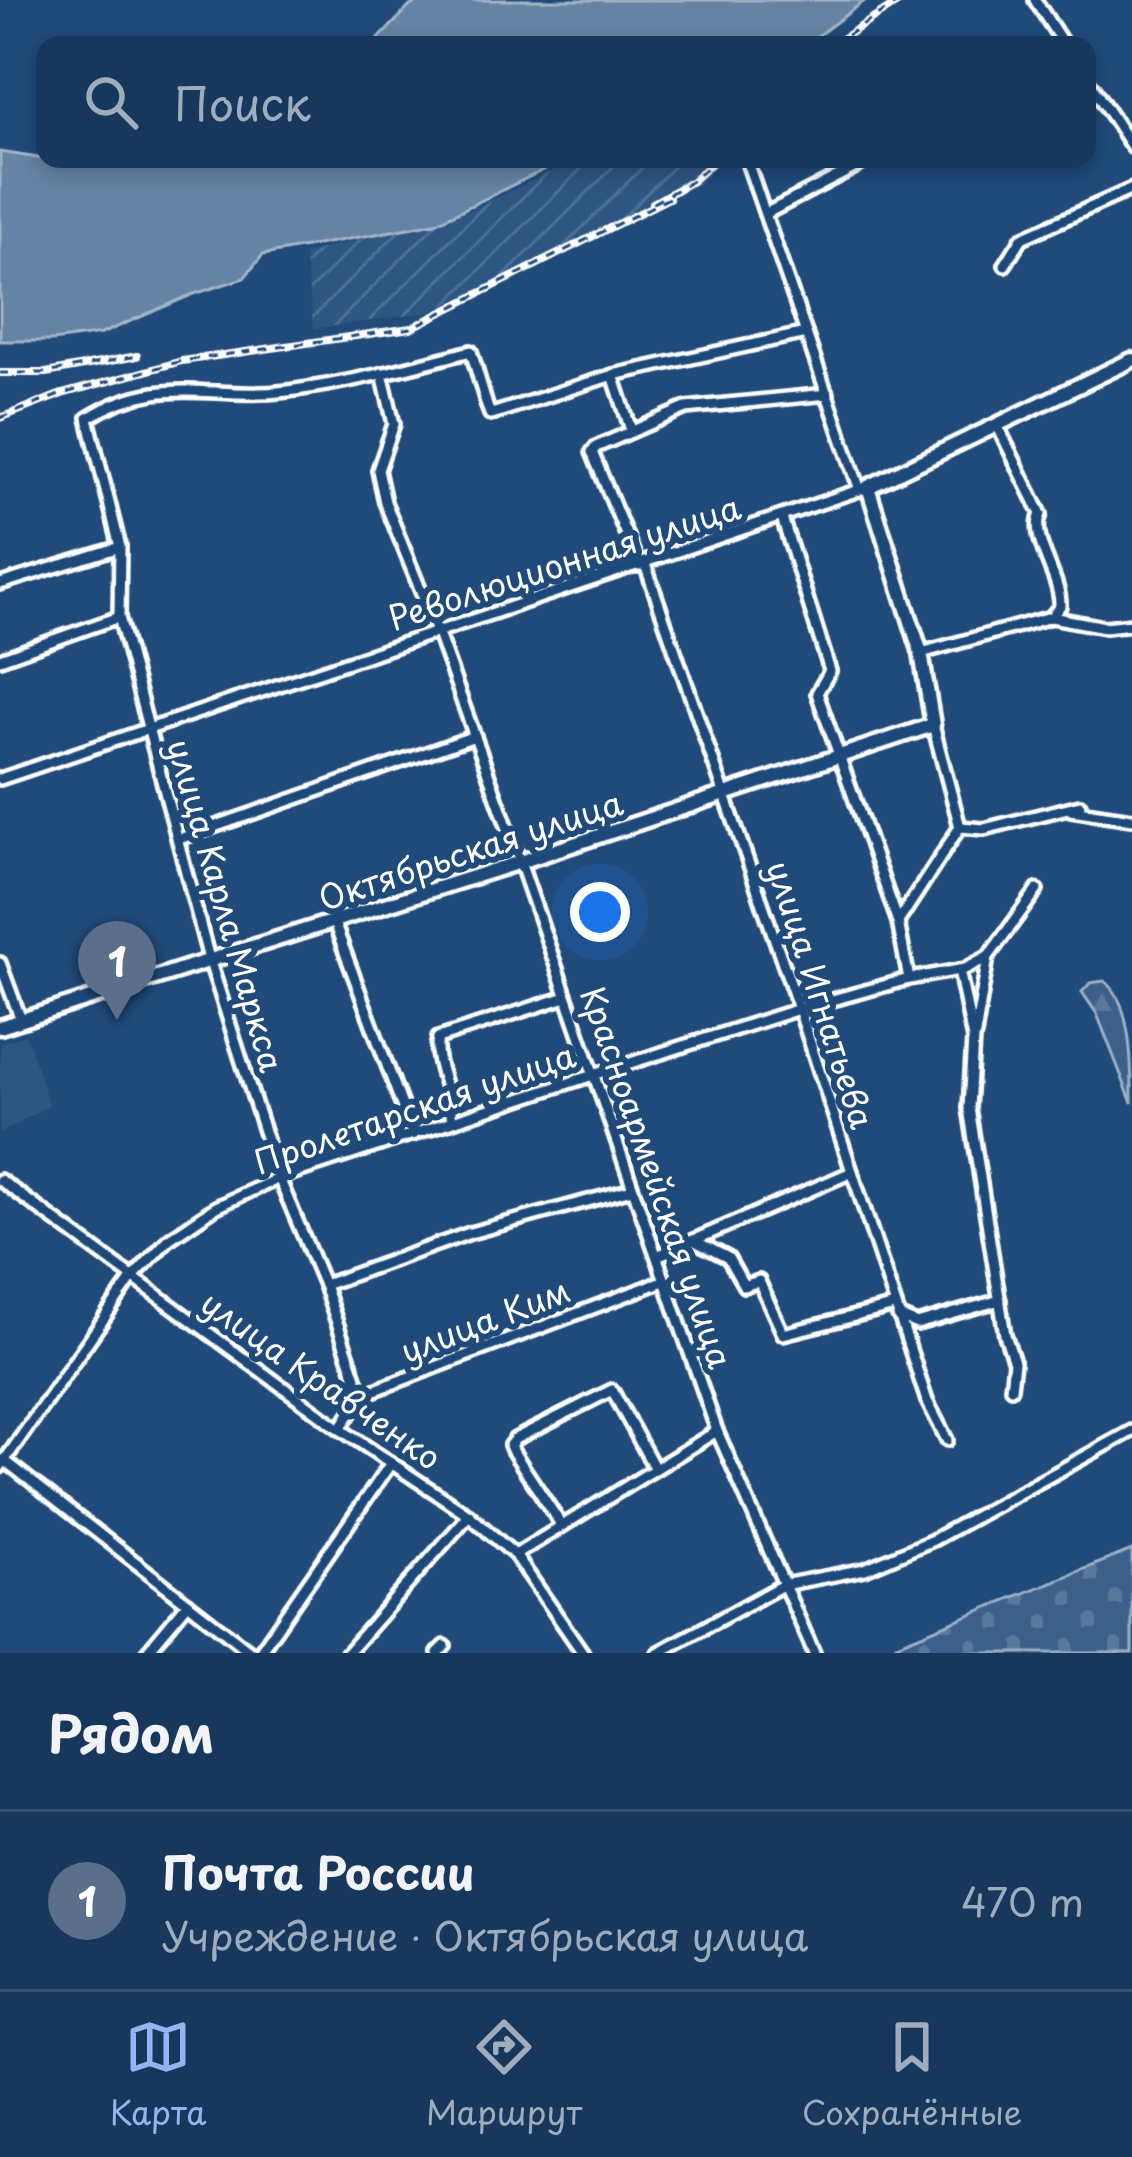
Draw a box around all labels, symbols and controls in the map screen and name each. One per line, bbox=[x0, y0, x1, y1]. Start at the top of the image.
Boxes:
search box bbox=[36, 36, 1096, 168]
text: Поиск bbox=[174, 68, 311, 136]
icon: search bbox=[78, 69, 144, 135]
street label: Революционная улица bbox=[382, 480, 747, 642]
street label: улица Карла Маркса bbox=[156, 733, 299, 1078]
street label: Октябрьская улица bbox=[311, 776, 629, 922]
street label: улица Игнатьева bbox=[755, 854, 889, 1135]
your location bbox=[570, 882, 630, 942]
pin: 1 bbox=[78, 921, 156, 1020]
street label: Красноармейская улица bbox=[569, 980, 747, 1375]
street label: Пролетарская улица bbox=[247, 1028, 582, 1185]
street label: улица Ким bbox=[393, 1264, 577, 1374]
street label: улица Кравченко bbox=[191, 1277, 453, 1481]
text: Рядом bbox=[48, 1693, 214, 1770]
text: Почта России bbox=[162, 1837, 475, 1905]
text: 1 bbox=[78, 1871, 96, 1930]
text: 470 m bbox=[961, 1871, 1084, 1930]
text: Учреждение · Октябрьская улица bbox=[162, 1905, 808, 1964]
tab: Карта bbox=[110, 2014, 207, 2136]
tab: Маршрут bbox=[426, 2014, 582, 2136]
tab: Сохранённые bbox=[802, 2014, 1022, 2136]

